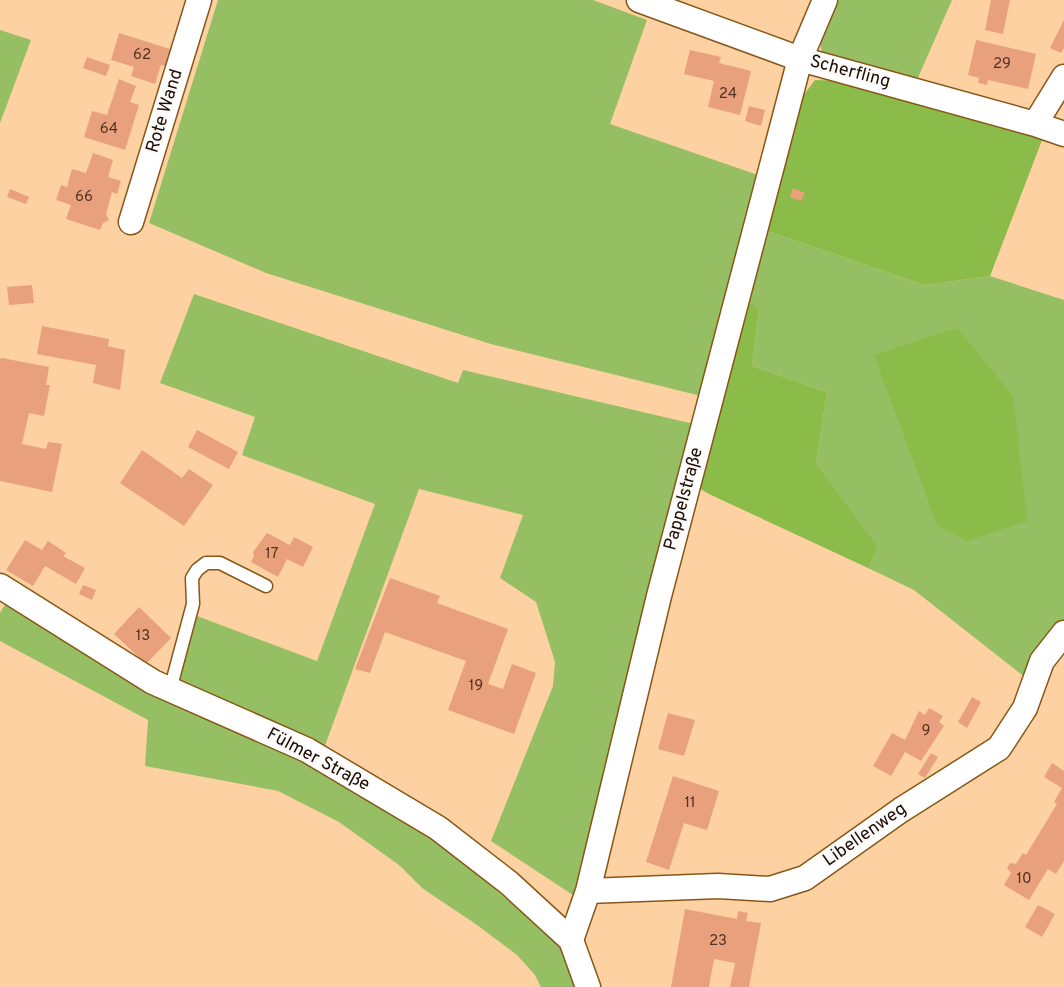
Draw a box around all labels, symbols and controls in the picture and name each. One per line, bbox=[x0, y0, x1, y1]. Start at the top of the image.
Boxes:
house number: 62 bbox=[133, 46, 151, 65]
street label: Scherfling bbox=[807, 50, 893, 94]
house number: 29 bbox=[993, 55, 1011, 74]
street label: Rote Wand bbox=[141, 66, 189, 156]
house number: 24 bbox=[719, 85, 737, 104]
house number: 64 bbox=[100, 120, 118, 139]
house number: 66 bbox=[75, 188, 93, 207]
street label: Pappelstraße bbox=[659, 445, 709, 553]
house number: 17 bbox=[265, 545, 279, 564]
house number: 13 bbox=[136, 627, 150, 646]
house number: 19 bbox=[469, 677, 483, 696]
house number: 9 bbox=[922, 722, 930, 741]
street label: Fülmer Straße bbox=[262, 723, 374, 797]
house number: 11 bbox=[684, 794, 696, 813]
street label: Libellenweg bbox=[819, 798, 911, 872]
house number: 10 bbox=[1016, 870, 1032, 889]
house number: 23 bbox=[709, 932, 727, 951]

